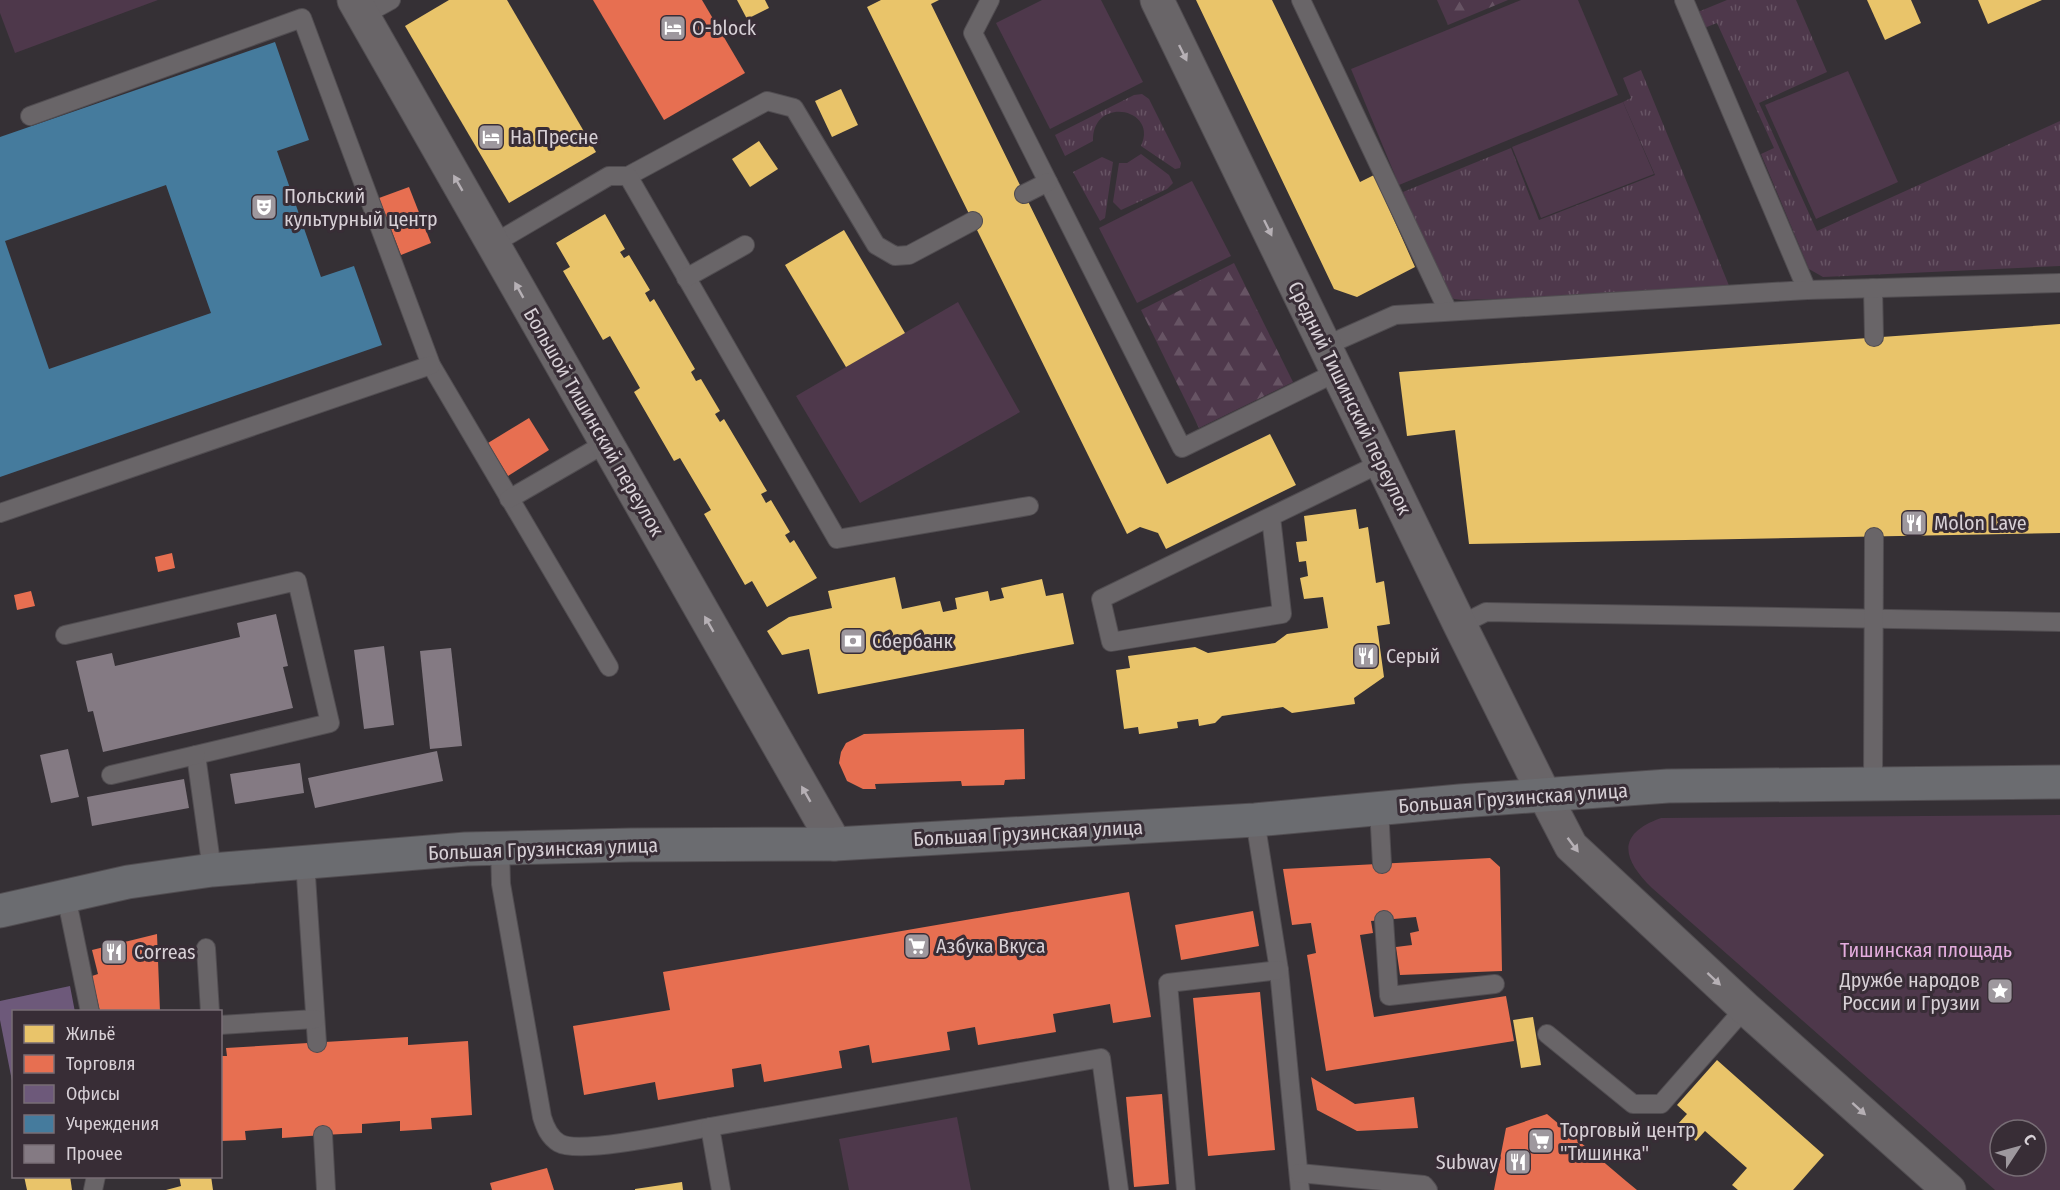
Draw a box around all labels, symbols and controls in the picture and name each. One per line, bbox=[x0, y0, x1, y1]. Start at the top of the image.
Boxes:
hotel icon: O-block bbox=[658, 13, 688, 43]
place label: O-block bbox=[692, 16, 757, 40]
one-way arrow bbox=[1178, 44, 1187, 61]
hotel icon: На Пресне bbox=[476, 122, 506, 152]
place label: На Пресне bbox=[510, 125, 598, 149]
one-way arrow bbox=[453, 174, 463, 191]
place label: Польский культурный центр bbox=[284, 184, 438, 231]
theatre icon: Польский культурный центр bbox=[249, 192, 279, 222]
one-way arrow bbox=[1263, 220, 1272, 237]
street label: Средний Тишинский переулок bbox=[1283, 278, 1417, 519]
one-way arrow bbox=[515, 282, 525, 299]
street label: Большой Тишинский переулок bbox=[519, 304, 670, 541]
restaurant icon: Molon Lave bbox=[1899, 508, 1929, 538]
place label: Molon Lave bbox=[1934, 511, 2027, 535]
one-way arrow bbox=[704, 615, 714, 632]
bank icon: Сбербанк bbox=[838, 626, 868, 656]
place label: Сбербанк bbox=[872, 629, 953, 653]
restaurant icon: Серый bbox=[1351, 641, 1381, 671]
place label: Серый bbox=[1386, 644, 1440, 668]
street label: Большая Грузинская улица bbox=[1397, 778, 1629, 818]
one-way arrow bbox=[800, 786, 811, 802]
street label: Большая Грузинская улица bbox=[912, 815, 1144, 851]
street label: Большая Грузинская улица bbox=[428, 833, 658, 865]
one-way arrow bbox=[1566, 837, 1579, 853]
supermarket icon: Азбука Вкуса bbox=[902, 931, 932, 961]
place label: Азбука Вкуса bbox=[936, 934, 1046, 958]
restaurant icon: Correas bbox=[99, 937, 129, 967]
park label: Тишинская площадь bbox=[1840, 938, 2012, 962]
place label: Correas bbox=[134, 940, 196, 964]
place label: Дружбе народов России и Грузии bbox=[1839, 968, 1980, 1015]
one-way arrow bbox=[1706, 972, 1721, 986]
place icon: Дружбе народов России и Грузии bbox=[1985, 976, 2015, 1006]
legend bbox=[12, 1010, 222, 1178]
text: Жильё bbox=[66, 1023, 116, 1045]
text: Торговля bbox=[66, 1053, 135, 1075]
text: Офисы bbox=[66, 1083, 120, 1105]
one-way arrow bbox=[1851, 1103, 1867, 1116]
text: Учреждения bbox=[65, 1113, 159, 1135]
place label: Торговый центр "Тишинка" bbox=[1560, 1118, 1696, 1165]
north arrow bbox=[1988, 1118, 2048, 1178]
supermarket icon: Торговый центр "Тишинка" bbox=[1526, 1126, 1556, 1156]
text: С bbox=[2020, 1130, 2040, 1149]
text: Прочее bbox=[66, 1143, 123, 1165]
restaurant icon: Subway bbox=[1503, 1147, 1533, 1177]
place label: Subway bbox=[1436, 1150, 1498, 1174]

